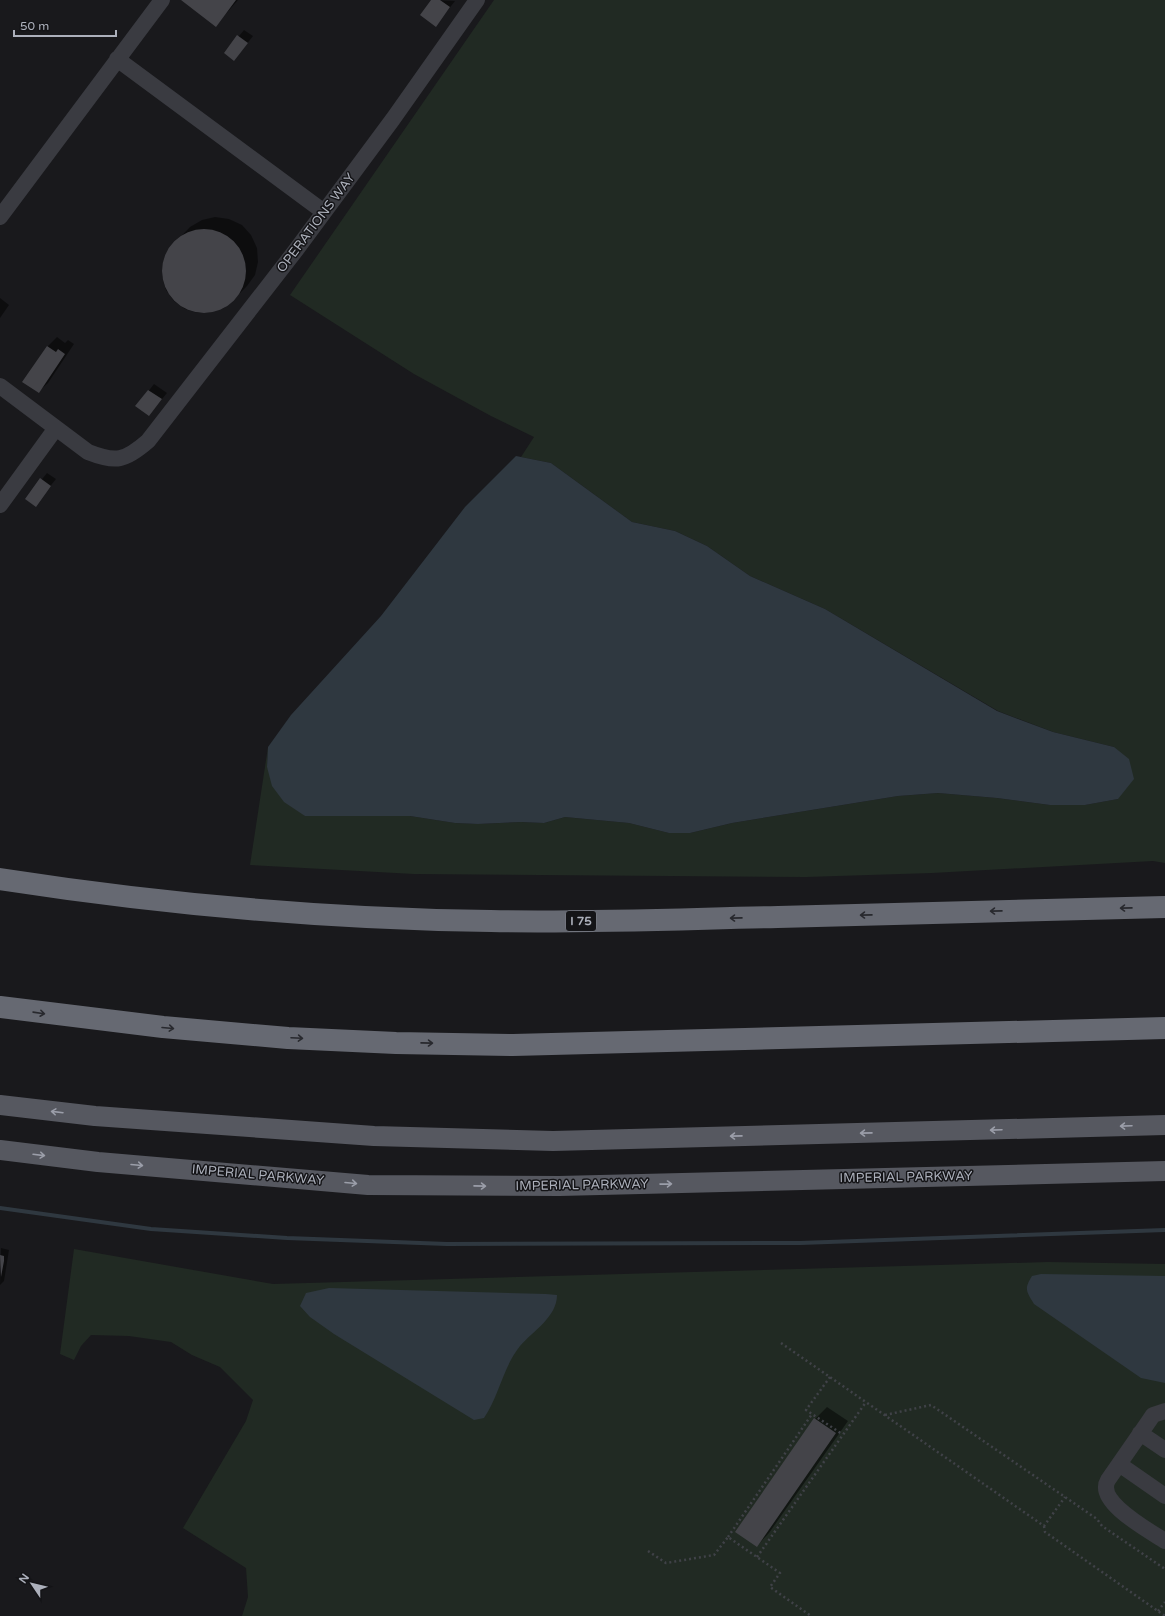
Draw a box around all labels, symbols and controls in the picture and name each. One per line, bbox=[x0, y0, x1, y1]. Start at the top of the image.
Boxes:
scale bar bbox=[14, 12, 116, 38]
text: 50 m bbox=[20, 19, 49, 33]
street label: OPERATIONS WAY bbox=[273, 170, 359, 276]
one-way arrow bbox=[1120, 904, 1133, 912]
one-way arrow bbox=[990, 907, 1003, 915]
road number: I 75 bbox=[566, 911, 596, 931]
one-way arrow bbox=[860, 911, 873, 918]
one-way arrow bbox=[730, 914, 743, 922]
one-way arrow bbox=[32, 1009, 45, 1017]
one-way arrow bbox=[161, 1024, 174, 1031]
one-way arrow bbox=[290, 1035, 303, 1042]
one-way arrow bbox=[420, 1040, 433, 1047]
one-way arrow bbox=[51, 1108, 64, 1116]
one-way arrow bbox=[1120, 1122, 1133, 1130]
one-way arrow bbox=[990, 1126, 1003, 1133]
one-way arrow bbox=[860, 1129, 873, 1137]
one-way arrow bbox=[730, 1132, 743, 1140]
one-way arrow bbox=[32, 1151, 45, 1159]
street label: IMPERIAL PARKWAY bbox=[191, 1161, 325, 1189]
one-way arrow bbox=[130, 1162, 143, 1169]
street label: IMPERIAL PARKWAY bbox=[839, 1168, 973, 1186]
street label: IMPERIAL PARKWAY bbox=[515, 1176, 649, 1194]
one-way arrow bbox=[344, 1180, 357, 1187]
one-way arrow bbox=[659, 1180, 672, 1187]
one-way arrow bbox=[473, 1182, 486, 1190]
north arrow bbox=[12, 1564, 52, 1604]
text: N bbox=[16, 1571, 32, 1586]

